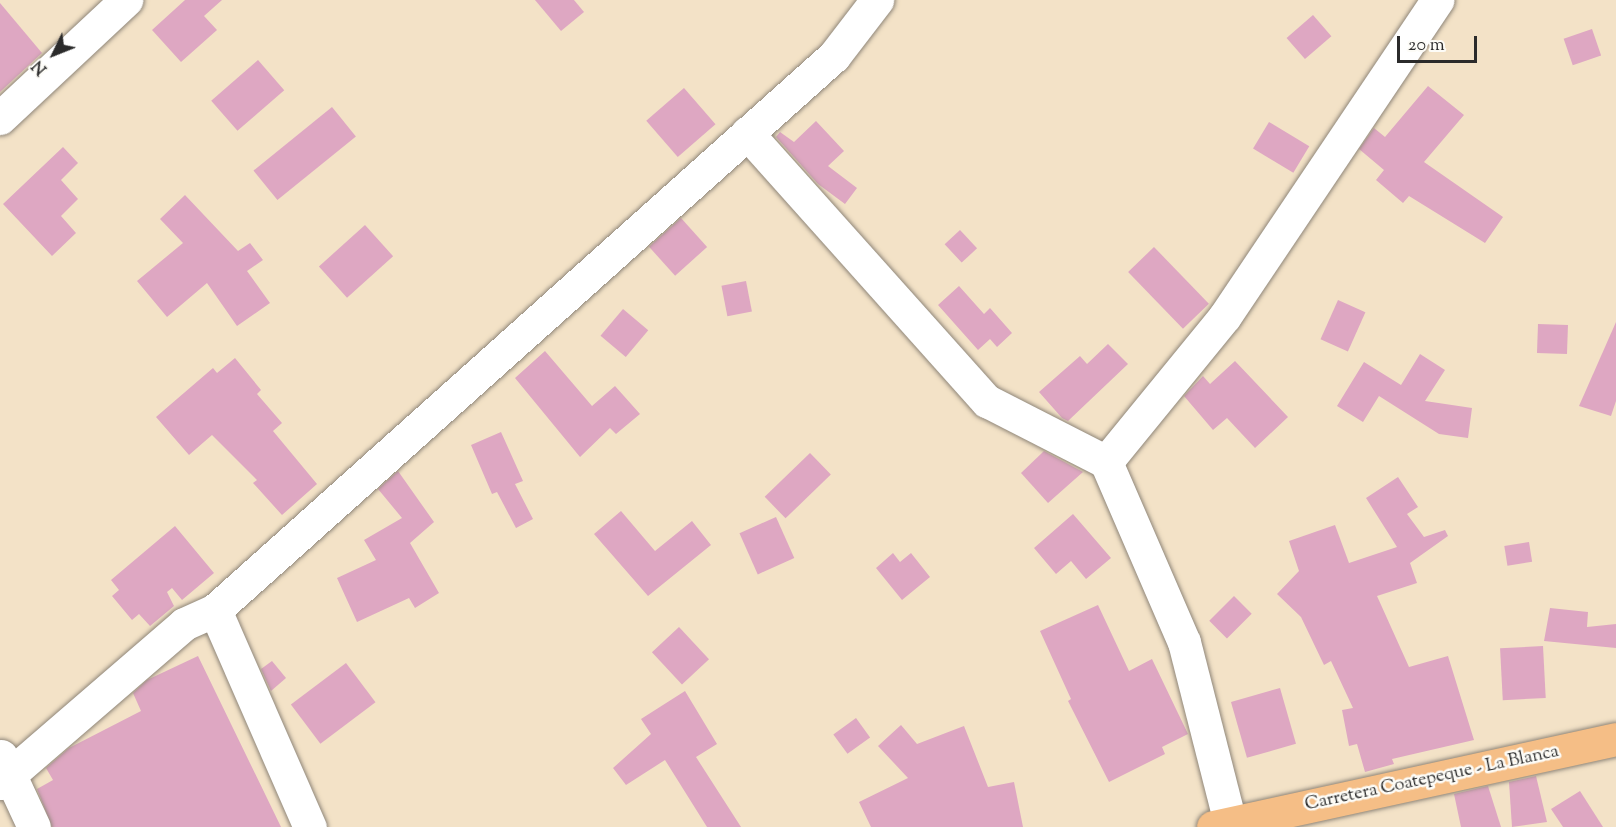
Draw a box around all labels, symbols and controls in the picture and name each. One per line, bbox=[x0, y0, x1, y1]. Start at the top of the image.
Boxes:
north arrow bbox=[24, 24, 84, 84]
scale bar bbox=[1400, 24, 1480, 62]
text: 20 m bbox=[1408, 33, 1445, 59]
text: N bbox=[28, 54, 53, 79]
street label: Carretera Coatepeque - La Blanca bbox=[1303, 742, 1561, 816]

